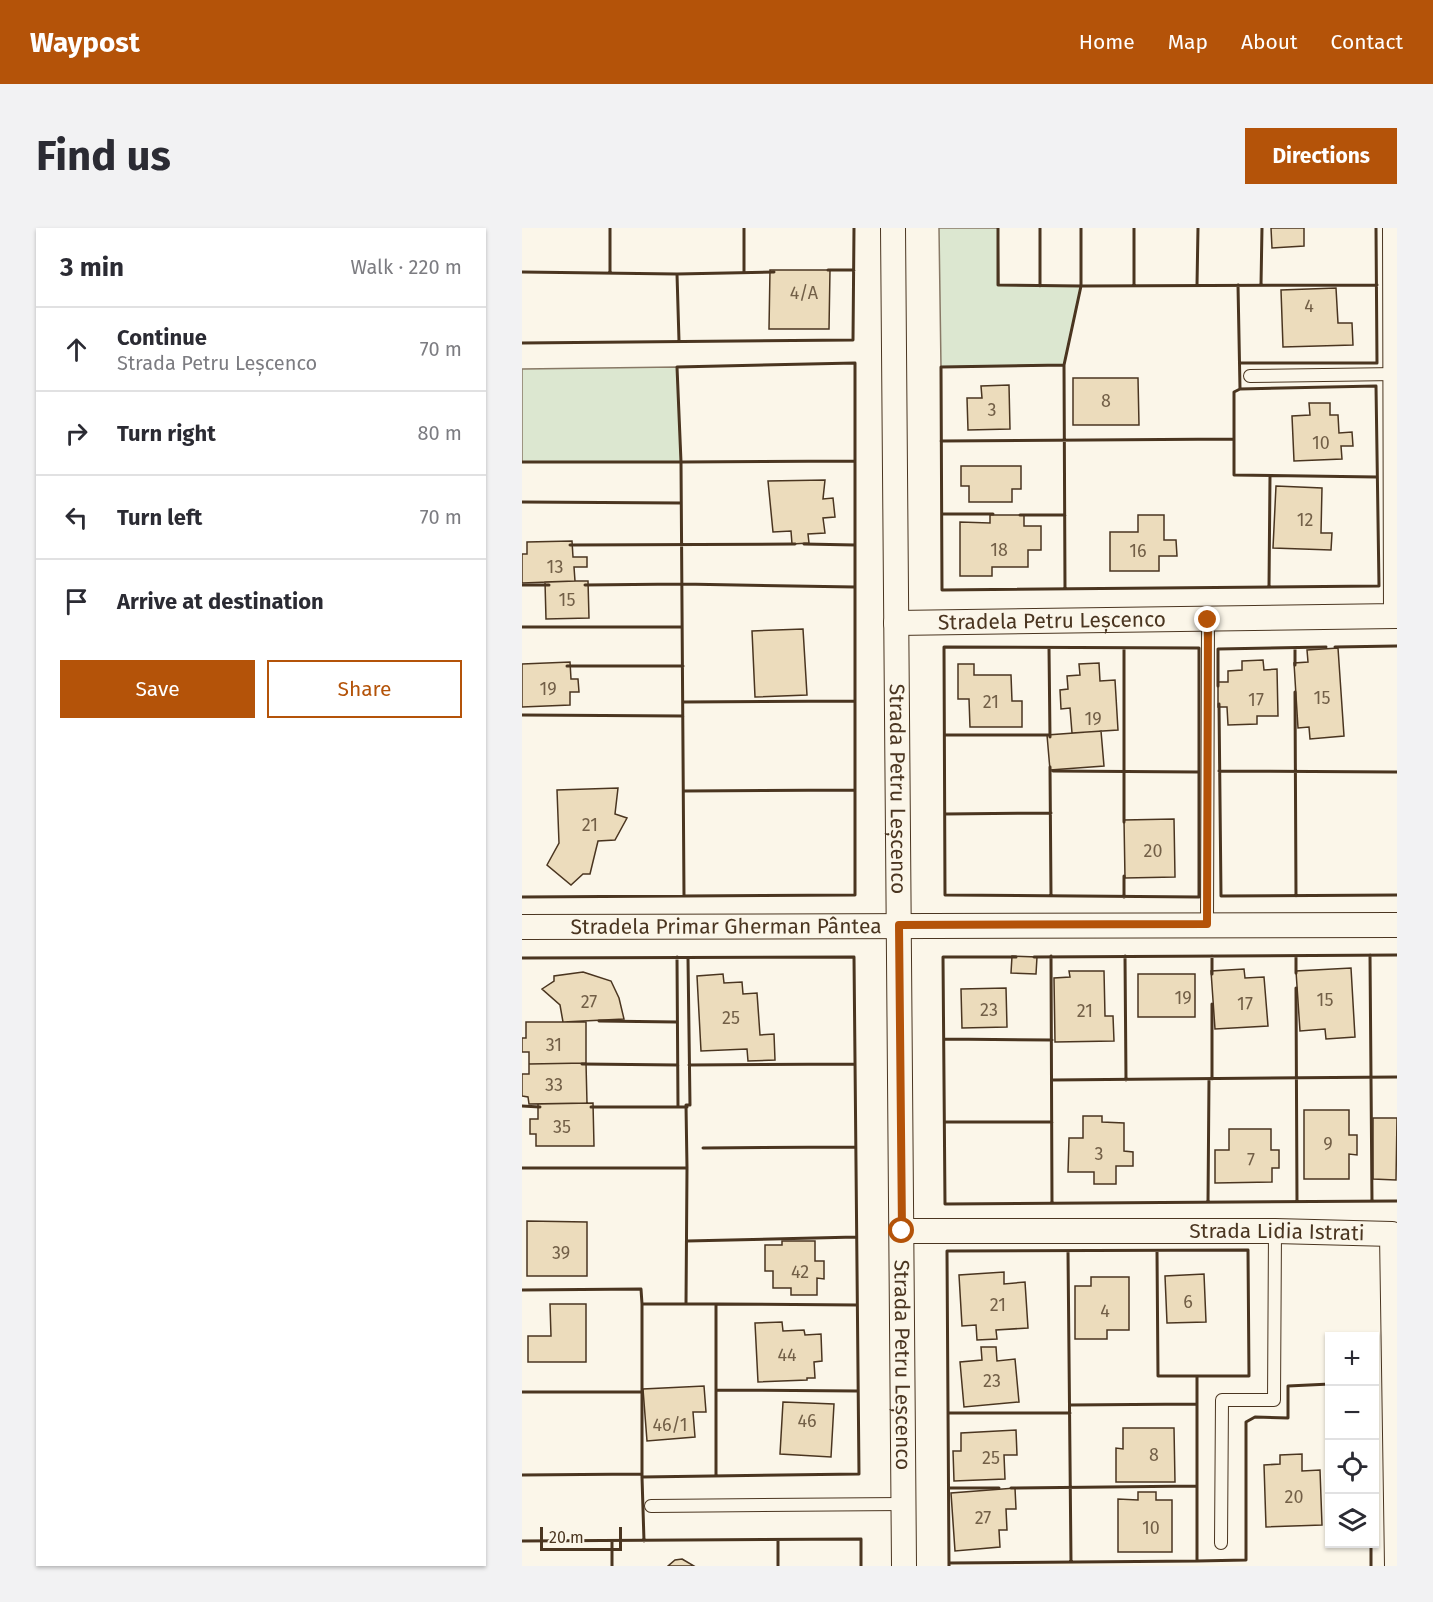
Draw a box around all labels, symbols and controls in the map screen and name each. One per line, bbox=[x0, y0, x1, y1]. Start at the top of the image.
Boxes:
text: Waypost bbox=[30, 26, 140, 59]
text: Home bbox=[1079, 29, 1135, 55]
text: Map bbox=[1168, 29, 1208, 55]
text: About bbox=[1241, 29, 1298, 55]
text: Contact bbox=[1331, 29, 1403, 55]
button: Directions bbox=[1245, 128, 1397, 184]
text: Find us bbox=[36, 131, 171, 181]
text: 3 min bbox=[60, 252, 124, 283]
text: Walk · 220 m bbox=[351, 255, 462, 279]
house number: 4/A bbox=[790, 282, 819, 304]
house number: 4 bbox=[1304, 295, 1314, 317]
text: Continue bbox=[117, 324, 207, 351]
icon: ahead bbox=[60, 333, 93, 366]
text: 70 m bbox=[420, 337, 462, 361]
text: Strada Petru Leșcenco bbox=[117, 351, 317, 375]
house number: 8 bbox=[1101, 390, 1111, 412]
house number: 3 bbox=[988, 399, 996, 421]
icon: right bbox=[60, 417, 93, 450]
text: Turn right bbox=[117, 420, 216, 447]
text: 80 m bbox=[417, 421, 462, 445]
house number: 10 bbox=[1312, 432, 1330, 454]
icon: left bbox=[60, 501, 93, 534]
text: Turn left bbox=[117, 504, 202, 531]
text: 70 m bbox=[420, 505, 462, 529]
house number: 12 bbox=[1297, 509, 1313, 531]
house number: 18 bbox=[990, 539, 1008, 561]
house number: 16 bbox=[1129, 540, 1147, 562]
house number: 13 bbox=[547, 556, 563, 578]
icon: arrive bbox=[60, 585, 93, 618]
text: Arrive at destination bbox=[117, 588, 324, 615]
house number: 15 bbox=[559, 589, 575, 611]
street label: Stradela Petru Leșcenco bbox=[938, 606, 1166, 635]
route end bbox=[1194, 606, 1220, 632]
button: Save bbox=[60, 660, 255, 718]
button: Share bbox=[267, 660, 462, 718]
house number: 19 bbox=[539, 678, 557, 700]
street label: Strada Petru Leșcenco bbox=[884, 684, 911, 894]
house number: 15 bbox=[1314, 687, 1330, 709]
house number: 17 bbox=[1248, 689, 1264, 711]
house number: 21 bbox=[983, 691, 999, 713]
house number: 19 bbox=[1084, 708, 1102, 730]
house number: 21 bbox=[582, 814, 598, 836]
house number: 20 bbox=[1144, 840, 1162, 862]
street label: Stradela Primar Gherman Pântea bbox=[570, 913, 882, 940]
house number: 19 bbox=[1174, 987, 1192, 1009]
house number: 15 bbox=[1317, 989, 1333, 1011]
house number: 27 bbox=[581, 991, 597, 1013]
house number: 17 bbox=[1237, 993, 1253, 1015]
house number: 23 bbox=[980, 999, 998, 1021]
house number: 21 bbox=[1077, 1000, 1093, 1022]
house number: 25 bbox=[722, 1007, 740, 1029]
house number: 31 bbox=[546, 1034, 562, 1056]
house number: 33 bbox=[545, 1074, 563, 1096]
house number: 35 bbox=[553, 1116, 571, 1138]
house number: 9 bbox=[1323, 1133, 1333, 1155]
house number: 3 bbox=[1095, 1143, 1103, 1165]
house number: 7 bbox=[1247, 1149, 1255, 1171]
route start bbox=[888, 1217, 914, 1243]
street label: Strada Lidia Istrati bbox=[1189, 1218, 1365, 1246]
house number: 39 bbox=[552, 1242, 570, 1264]
street label: Strada Petru Leșcenco bbox=[888, 1260, 916, 1470]
house number: 42 bbox=[791, 1261, 809, 1283]
house number: 6 bbox=[1183, 1291, 1193, 1313]
house number: 21 bbox=[990, 1294, 1006, 1316]
house number: 4 bbox=[1100, 1300, 1110, 1322]
map controls bbox=[1325, 1332, 1379, 1548]
button: + bbox=[1325, 1332, 1379, 1386]
house number: 44 bbox=[777, 1344, 797, 1366]
house number: 23 bbox=[983, 1370, 1001, 1392]
button: − bbox=[1325, 1386, 1379, 1440]
house number: 46 bbox=[797, 1410, 817, 1432]
house number: 46/1 bbox=[653, 1414, 687, 1436]
button: locate bbox=[1325, 1440, 1379, 1494]
house number: 8 bbox=[1149, 1444, 1159, 1466]
house number: 25 bbox=[982, 1447, 1000, 1469]
house number: 20 bbox=[1285, 1486, 1303, 1508]
button: layers bbox=[1325, 1494, 1379, 1548]
house number: 27 bbox=[975, 1507, 991, 1529]
house number: 10 bbox=[1142, 1517, 1160, 1539]
scale bar bbox=[540, 1524, 622, 1552]
text: 20 m bbox=[549, 1528, 584, 1547]

